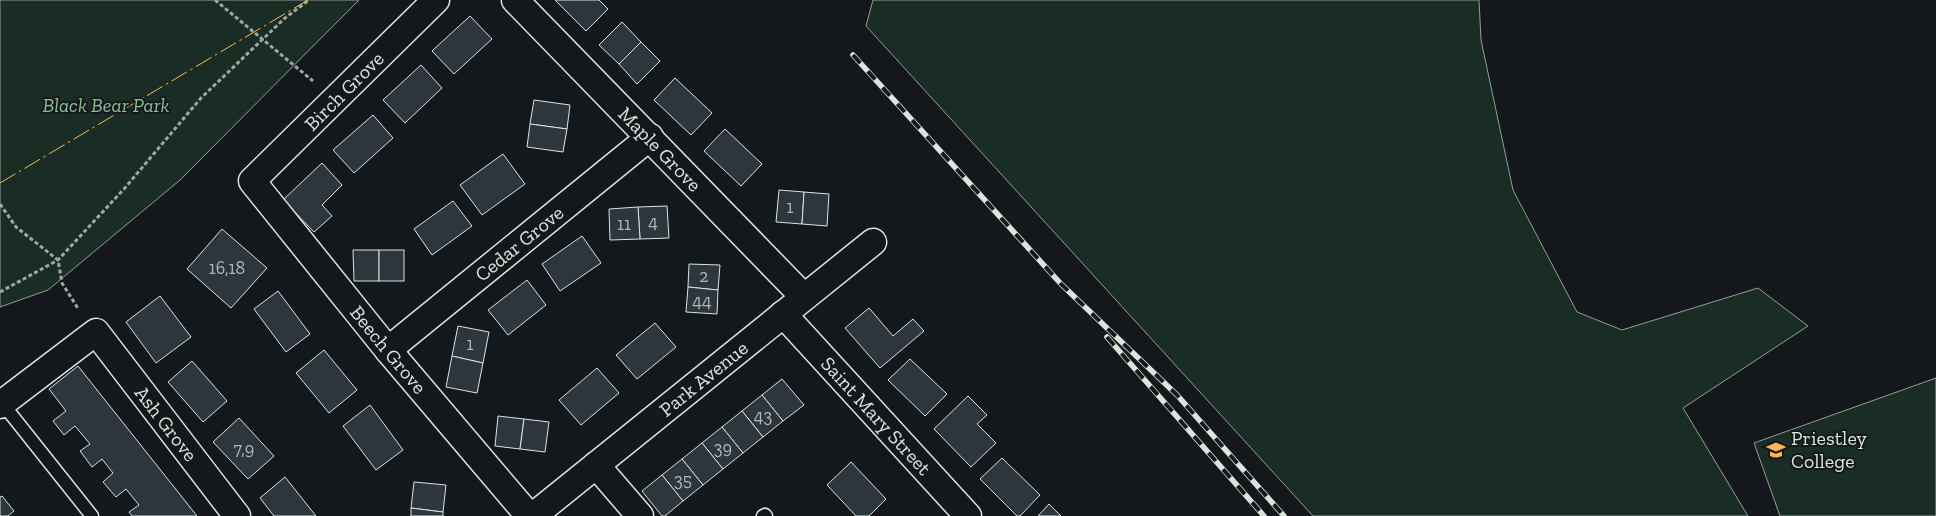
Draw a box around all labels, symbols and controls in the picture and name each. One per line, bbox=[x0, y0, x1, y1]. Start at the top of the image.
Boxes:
street label: Birch Grove bbox=[299, 46, 389, 136]
park label: Black Bear Park bbox=[42, 93, 170, 117]
street label: Maple Grove bbox=[614, 102, 707, 196]
house number: 1 bbox=[787, 196, 794, 218]
street label: Cedar Grove bbox=[470, 200, 568, 286]
house number: 4 bbox=[648, 211, 658, 233]
house number: 11 bbox=[617, 213, 631, 235]
house number: 16,18 bbox=[209, 257, 245, 279]
house number: 2 bbox=[699, 265, 709, 287]
house number: 44 bbox=[692, 290, 712, 312]
street label: Beech Grove bbox=[345, 301, 432, 399]
house number: 1 bbox=[467, 333, 474, 355]
street label: Park Avenue bbox=[654, 336, 753, 422]
street label: Saint Mary Street bbox=[816, 352, 937, 480]
street label: Ash Grove bbox=[130, 381, 203, 466]
house number: 43 bbox=[754, 405, 772, 427]
place label: Priestley College bbox=[1791, 426, 1867, 473]
house number: 39 bbox=[714, 437, 732, 459]
house number: 7,9 bbox=[234, 438, 254, 460]
school or university icon: Priestley College bbox=[1765, 439, 1787, 461]
house number: 35 bbox=[674, 469, 692, 491]

